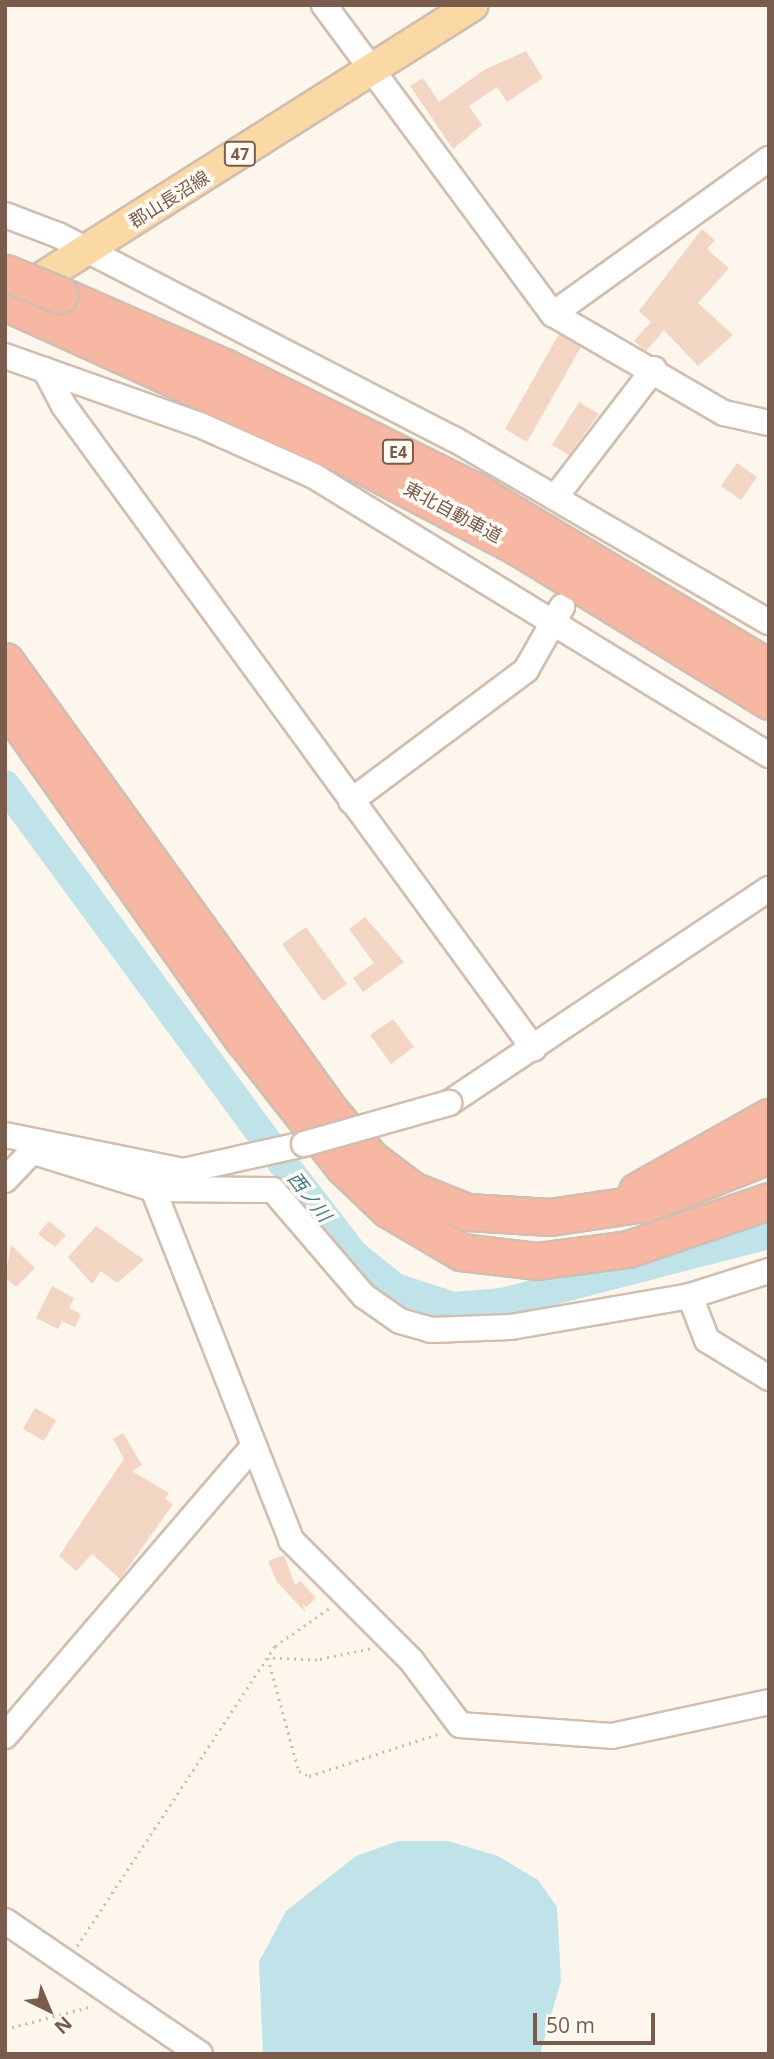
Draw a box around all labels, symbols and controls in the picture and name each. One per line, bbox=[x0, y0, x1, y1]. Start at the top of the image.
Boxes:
road number: 47 bbox=[222, 142, 258, 166]
street label: 郡山長沼線 bbox=[125, 166, 213, 232]
road number: E4 bbox=[380, 440, 416, 464]
street label: 東北自動車道 bbox=[400, 477, 506, 547]
water label: 西ノ川 bbox=[282, 1168, 336, 1226]
north arrow bbox=[14, 1975, 84, 2045]
scale bar bbox=[536, 2000, 658, 2044]
text: N bbox=[49, 2011, 78, 2040]
text: 50 m bbox=[546, 2011, 595, 2039]

